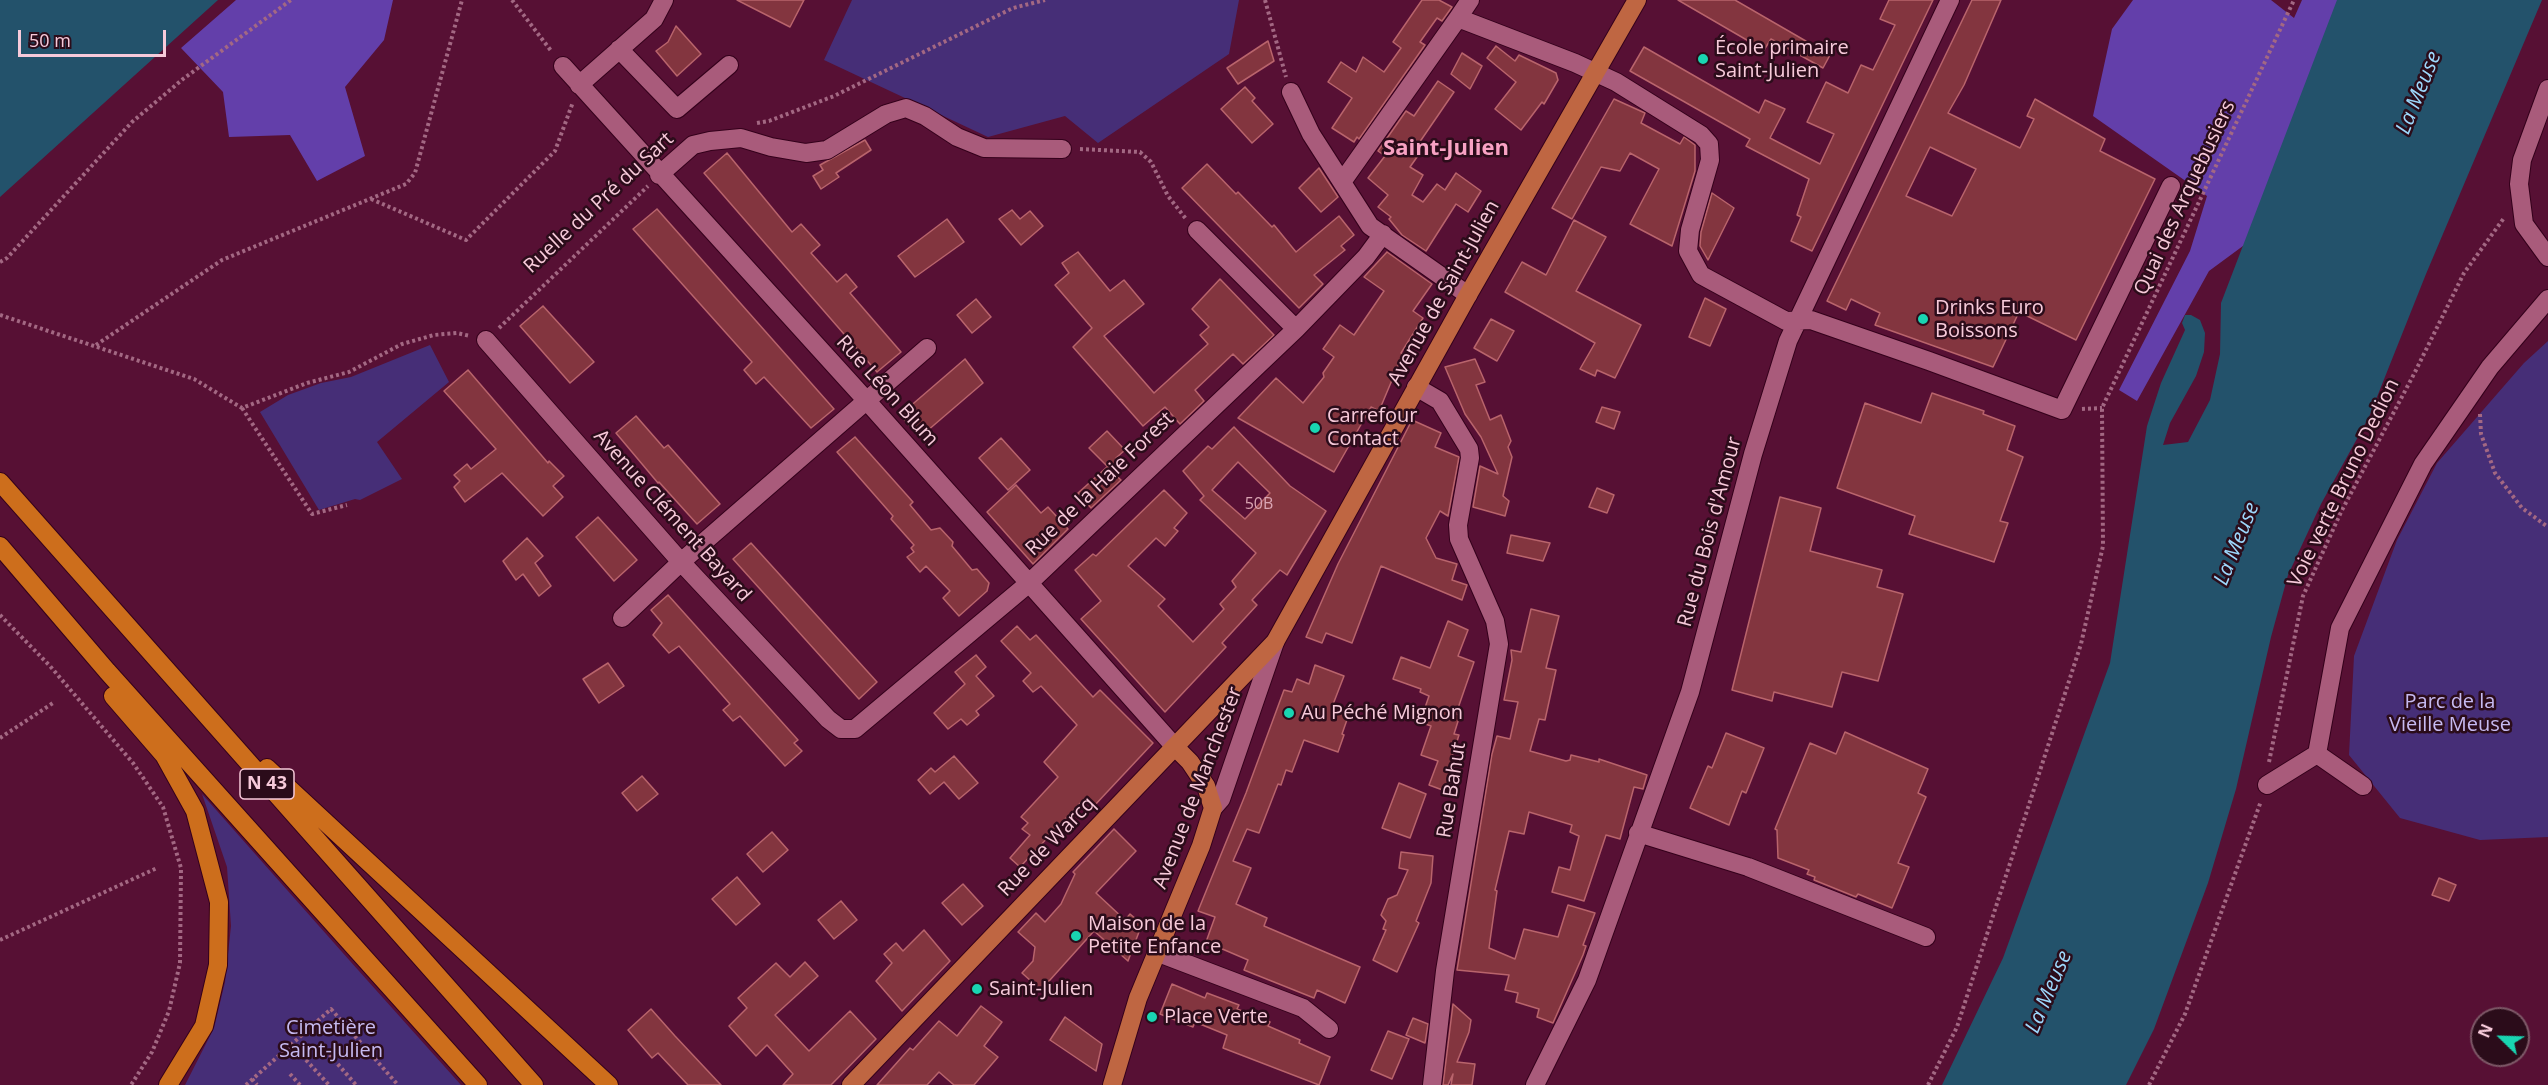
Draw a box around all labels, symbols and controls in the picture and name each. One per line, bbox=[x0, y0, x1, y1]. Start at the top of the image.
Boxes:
scale bar bbox=[21, 18, 170, 56]
text: 50 m bbox=[29, 28, 71, 52]
place label: École primaire Saint-Julien bbox=[1715, 36, 1849, 83]
water label: La Meuse bbox=[2391, 48, 2447, 138]
marker: École primaire Saint-Julien bbox=[1696, 52, 1710, 66]
street label: Quai des Arquebusiers bbox=[2129, 97, 2241, 299]
street label: Ruelle du Pré du Sart bbox=[519, 127, 679, 279]
district label: Saint-Julien bbox=[1383, 136, 1509, 162]
street label: Avenue de Saint-Julien bbox=[1383, 196, 1505, 390]
place label: Drinks Euro Boissons bbox=[1935, 296, 2044, 343]
marker: Drinks Euro Boissons bbox=[1916, 312, 1930, 326]
street label: Rue Léon Blum bbox=[831, 331, 943, 451]
street label: Voie verte Bruno Dedion bbox=[2283, 375, 2405, 591]
place label: Carrefour Contact bbox=[1327, 404, 1417, 451]
street label: Rue de la Haie Forest bbox=[1021, 407, 1179, 561]
marker: Carrefour Contact bbox=[1308, 421, 1322, 435]
street label: Avenue Clément Bayard bbox=[588, 425, 756, 607]
street label: Rue du Bois d'Amour bbox=[1673, 434, 1747, 630]
house number: 50B bbox=[1245, 494, 1273, 514]
water label: La Meuse bbox=[2209, 499, 2265, 589]
street label: Avenue de Manchester bbox=[1148, 684, 1248, 892]
park label: Parc de la Vieille Meuse bbox=[2389, 690, 2511, 737]
place label: Au Péché Mignon bbox=[1301, 701, 1463, 725]
marker: Au Péché Mignon bbox=[1282, 706, 1296, 720]
street label: Rue Bahut bbox=[1433, 740, 1471, 840]
road number: N 43 bbox=[240, 769, 294, 799]
street label: Rue de Warcq bbox=[993, 792, 1101, 902]
place label: Maison de la Petite Enfance bbox=[1088, 912, 1221, 959]
marker: Maison de la Petite Enfance bbox=[1069, 929, 1083, 943]
water label: La Meuse bbox=[2020, 947, 2078, 1037]
place label: Saint-Julien bbox=[989, 977, 1093, 1001]
marker: Saint-Julien bbox=[970, 982, 984, 996]
place label: Place Verte bbox=[1164, 1005, 1268, 1029]
north arrow bbox=[2470, 1007, 2530, 1067]
marker: Place Verte bbox=[1145, 1010, 1159, 1024]
park label: Cimetière Saint-Julien bbox=[279, 1016, 383, 1063]
text: N bbox=[2473, 1020, 2498, 1041]

